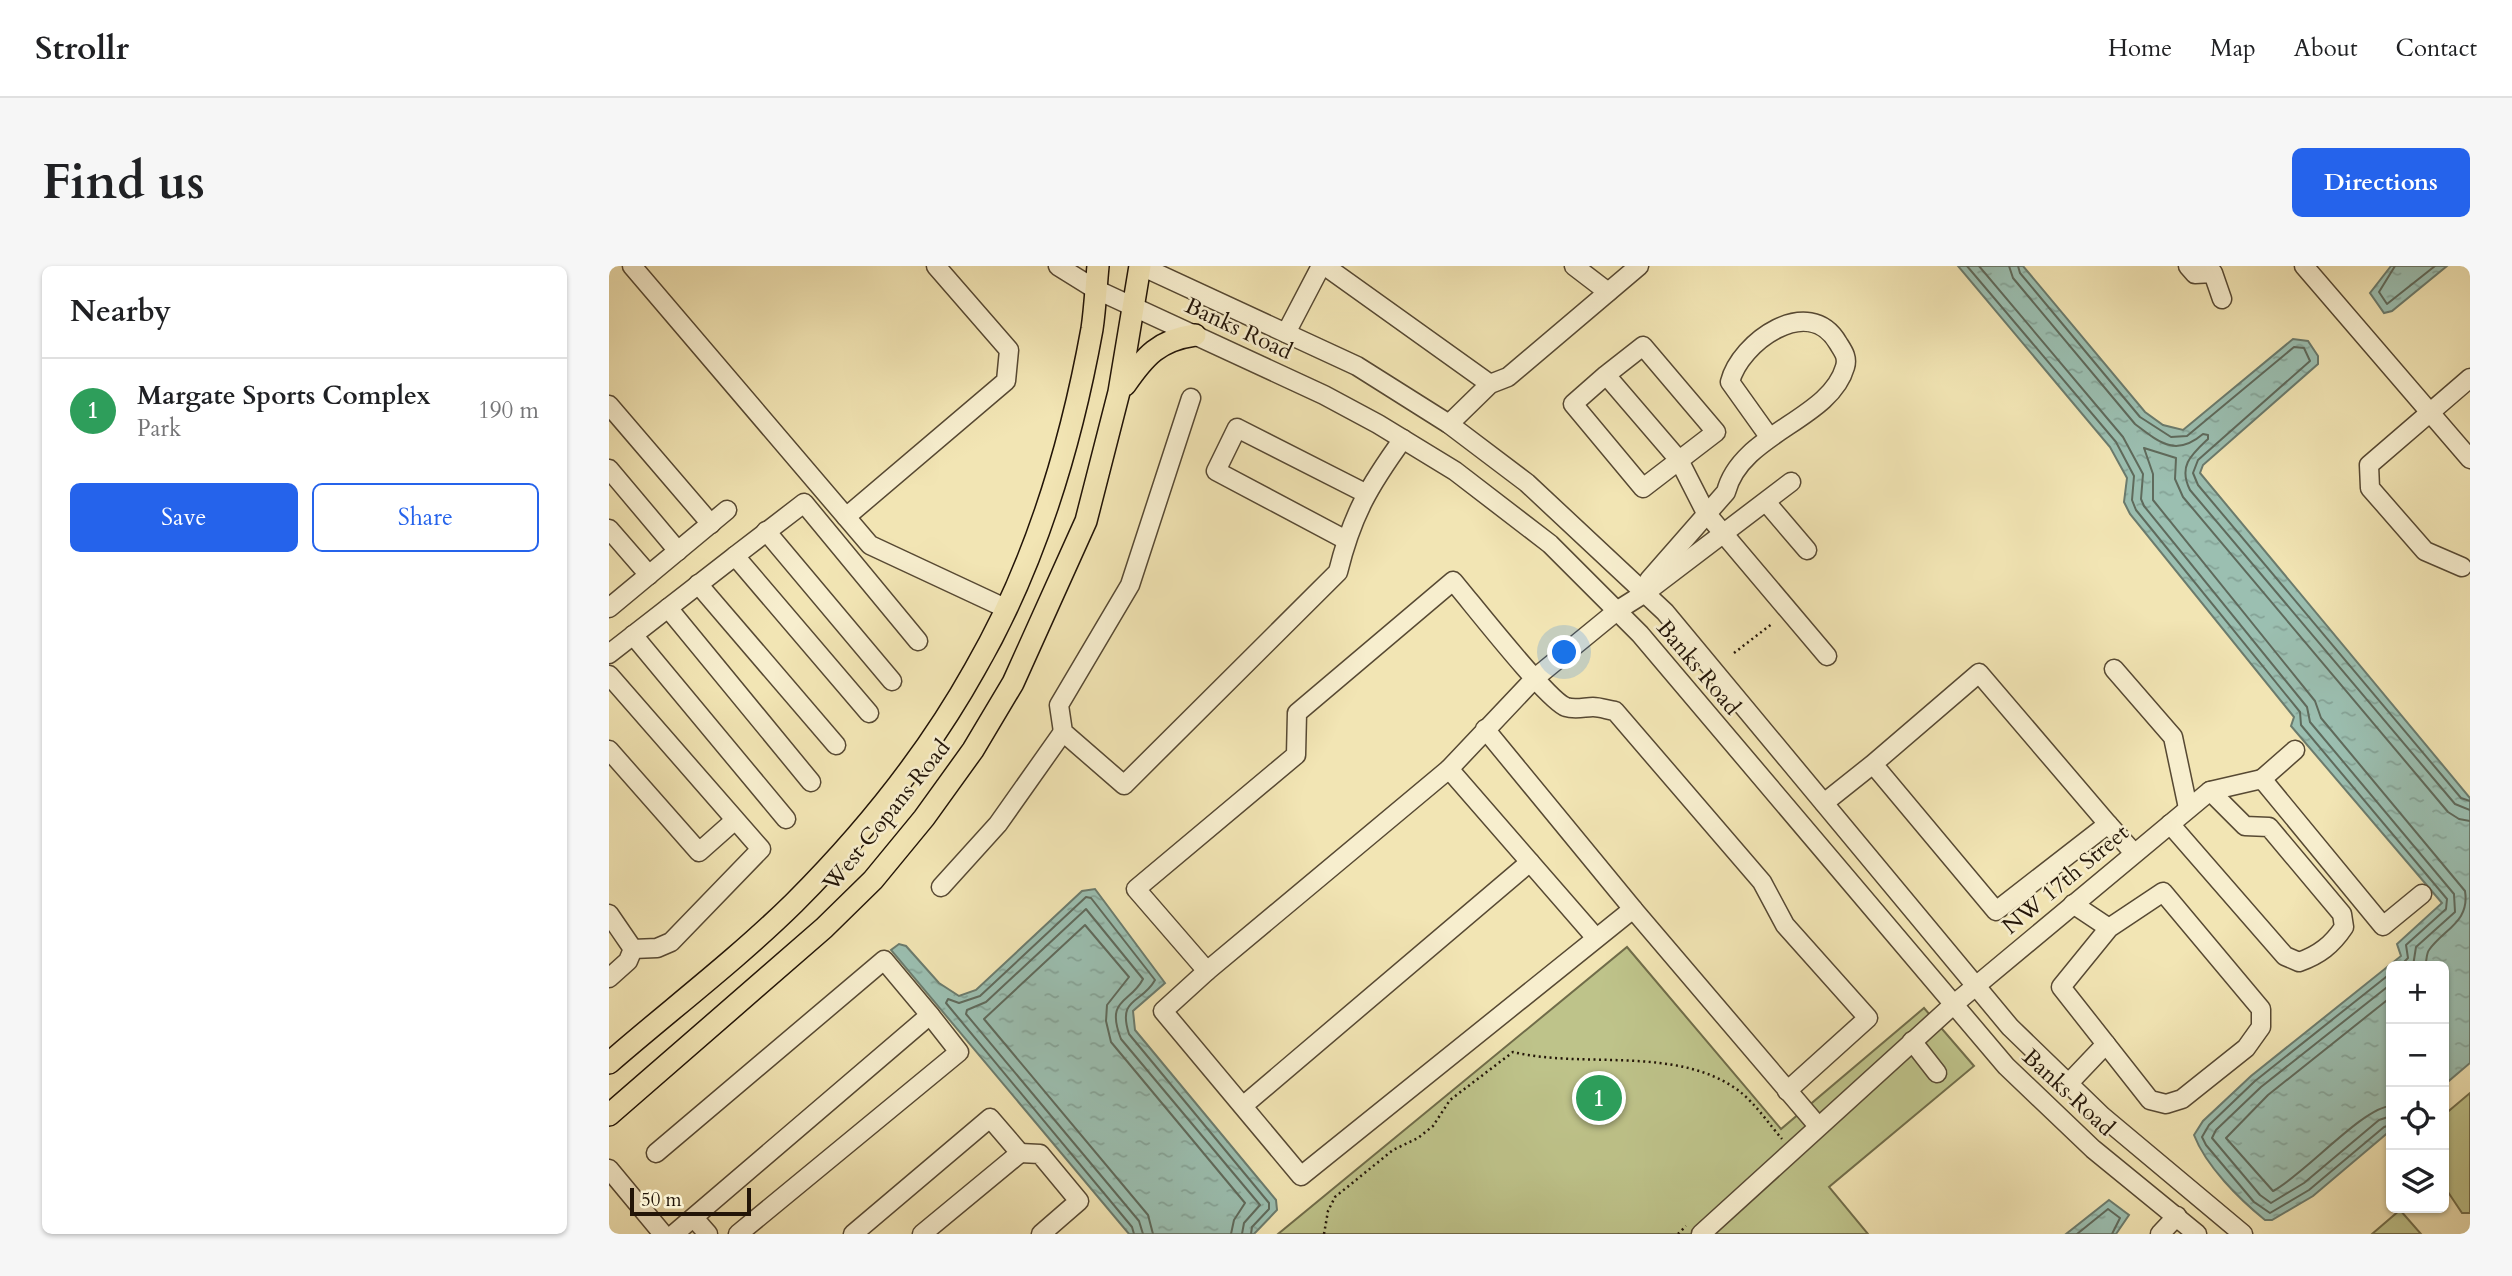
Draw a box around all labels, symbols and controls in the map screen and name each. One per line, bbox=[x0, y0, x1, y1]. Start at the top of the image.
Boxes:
text: Strollr bbox=[35, 26, 129, 71]
text: Home bbox=[2108, 32, 2172, 65]
text: Map bbox=[2210, 32, 2256, 65]
text: About bbox=[2294, 32, 2358, 65]
text: Contact bbox=[2396, 32, 2477, 65]
button: Directions bbox=[2292, 148, 2470, 217]
text: Find us bbox=[42, 149, 205, 216]
street label: Banks Road bbox=[1180, 290, 1298, 367]
text: Nearby bbox=[70, 291, 171, 332]
text: Margate Sports Complex bbox=[137, 378, 431, 413]
text: 1 bbox=[87, 395, 99, 426]
text: 190 m bbox=[478, 395, 539, 426]
text: Park bbox=[137, 413, 181, 444]
button: Save bbox=[70, 483, 298, 552]
button: Share bbox=[312, 483, 539, 552]
street label: Banks Road bbox=[1650, 613, 1748, 722]
your location bbox=[1547, 635, 1581, 669]
street label: West Copans Road bbox=[815, 732, 958, 898]
street label: NW 17th Street bbox=[1996, 817, 2135, 941]
map controls bbox=[2386, 961, 2449, 1213]
button: + bbox=[2386, 961, 2449, 1024]
button: − bbox=[2386, 1024, 2449, 1087]
street label: Banks Road bbox=[2016, 1042, 2122, 1144]
pin: 1 bbox=[1576, 1072, 1622, 1124]
button: locate bbox=[2386, 1087, 2449, 1150]
button: layers bbox=[2386, 1150, 2449, 1213]
scale bar bbox=[630, 1185, 751, 1217]
text: 50 m bbox=[641, 1187, 682, 1213]

